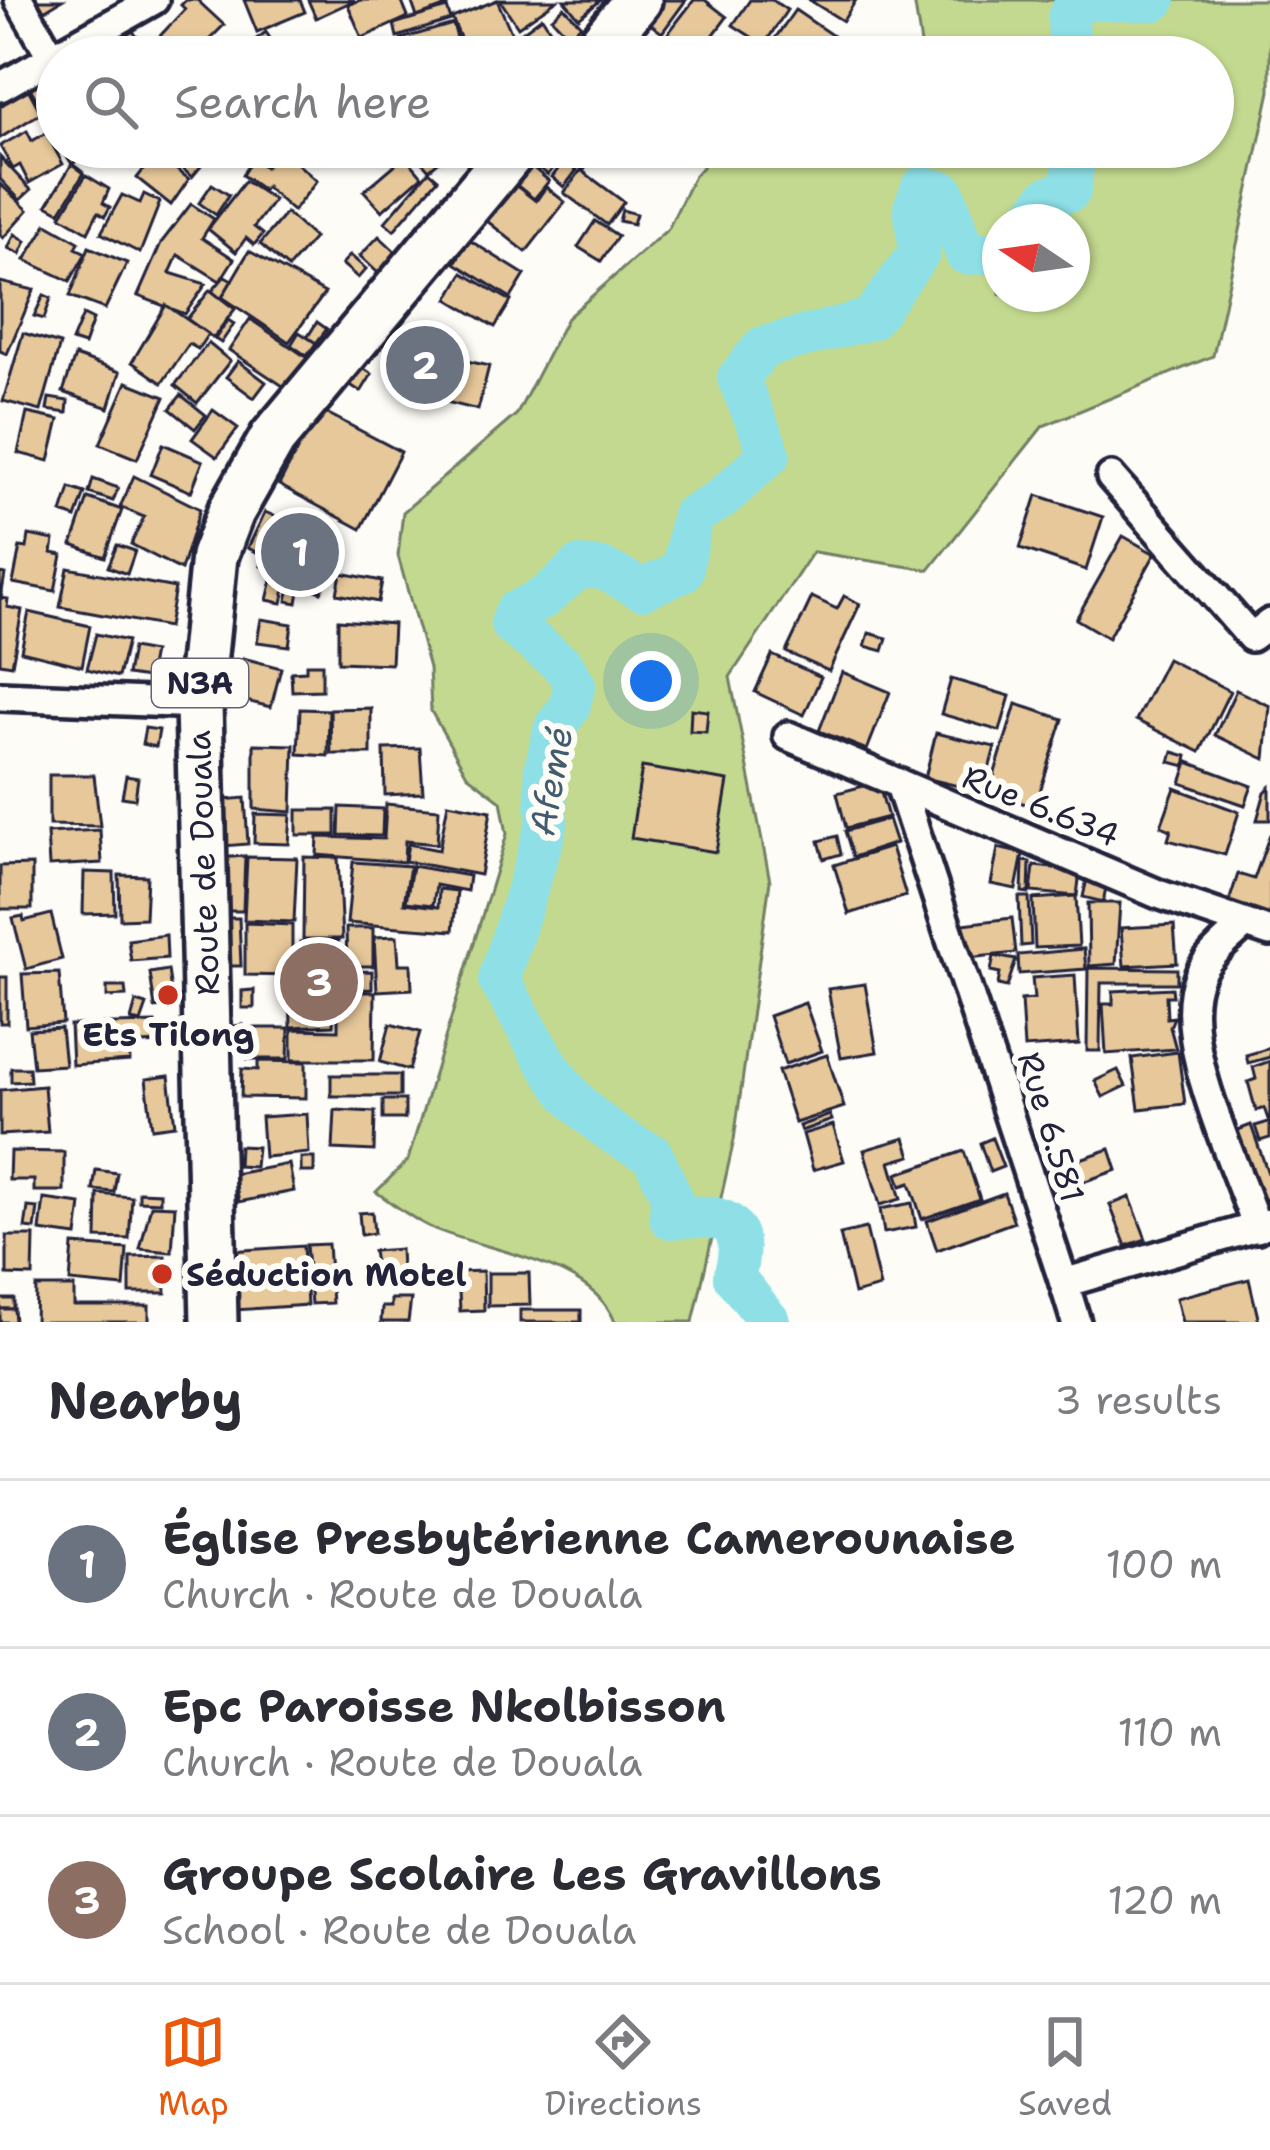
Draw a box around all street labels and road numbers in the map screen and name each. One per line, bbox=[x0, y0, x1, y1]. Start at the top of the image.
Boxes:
road number: N3A bbox=[152, 659, 248, 707]
street label: Route de Douala bbox=[176, 729, 230, 997]
street label: Rue 6.634 bbox=[956, 754, 1126, 858]
street label: Rue 6.581 bbox=[1007, 1046, 1095, 1208]

